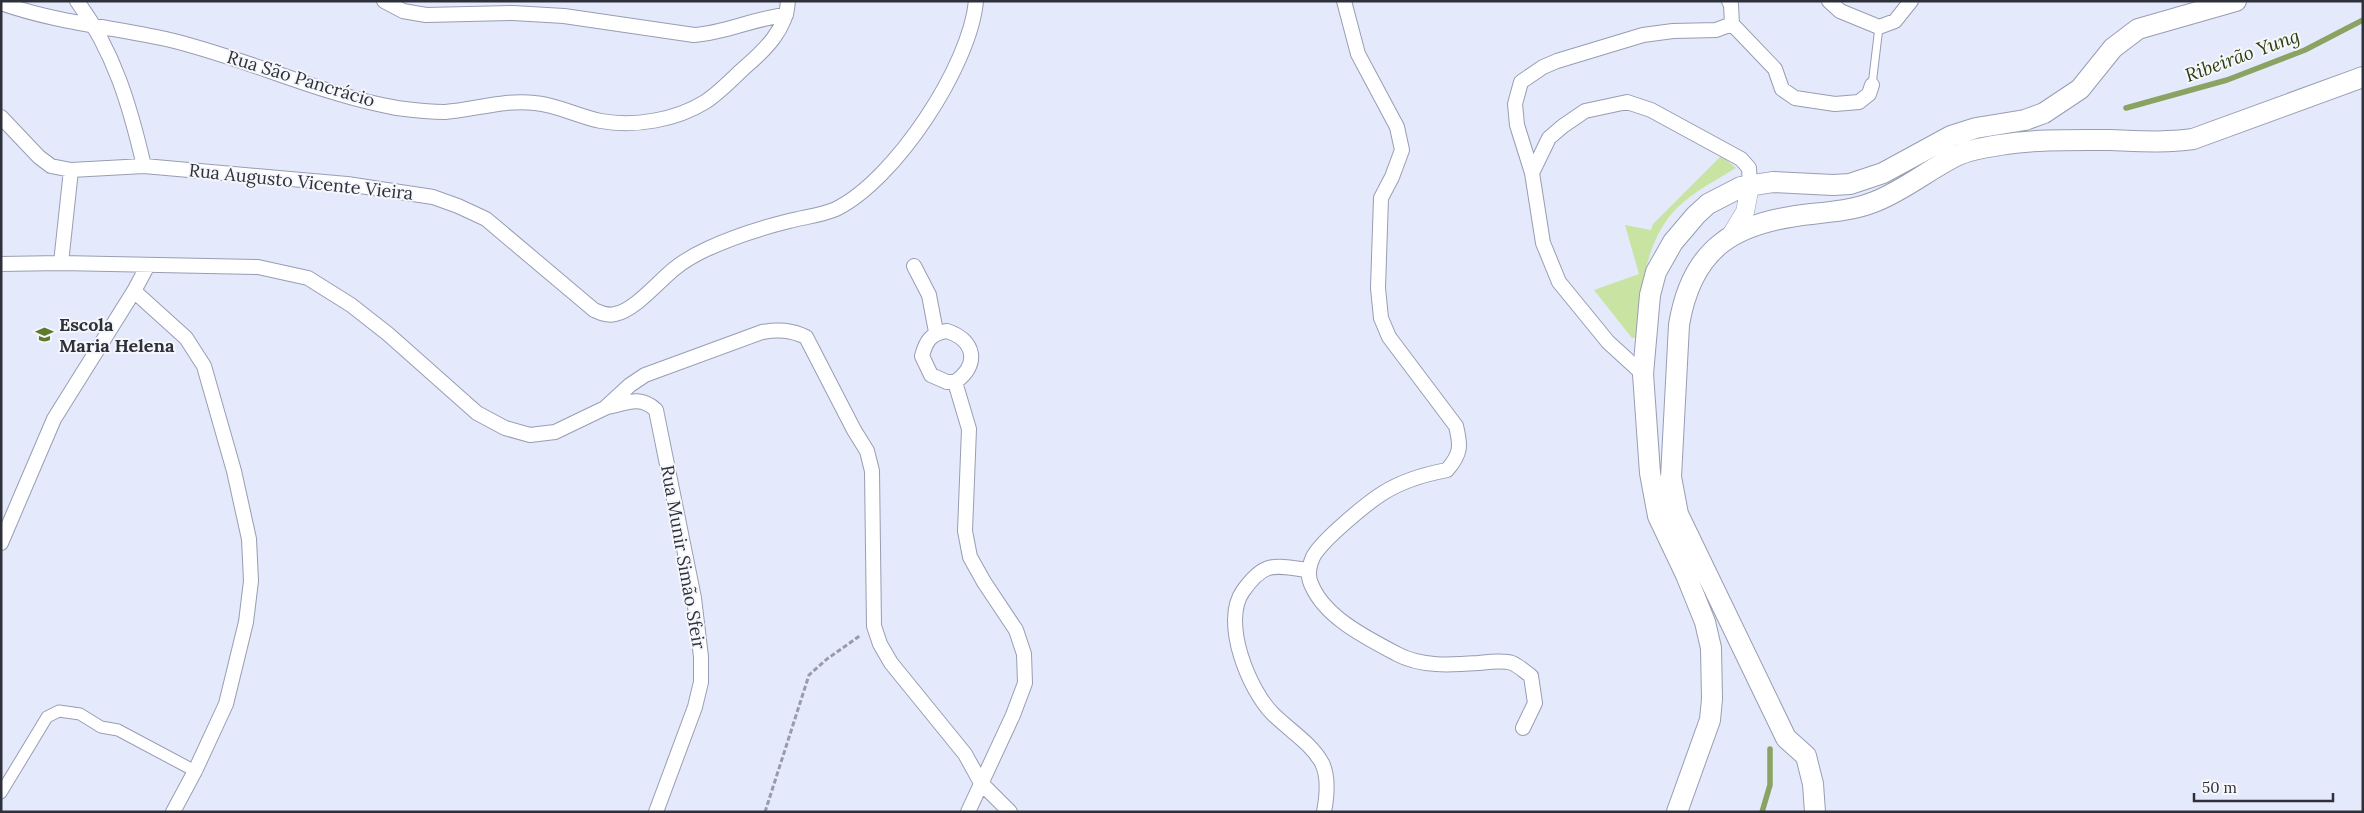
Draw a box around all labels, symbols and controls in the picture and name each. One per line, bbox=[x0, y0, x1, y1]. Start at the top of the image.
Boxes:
water label: Ribeirão Yung bbox=[2181, 23, 2303, 87]
street label: Rua São Pancrácio bbox=[224, 45, 378, 112]
street label: Rua Augusto Vicente Vieira bbox=[188, 158, 414, 205]
place label: Escola Maria Helena bbox=[59, 313, 175, 357]
school or university icon: Escola Maria Helena bbox=[35, 325, 55, 345]
street label: Rua Munir Simão Sfeir bbox=[656, 463, 711, 651]
scale bar bbox=[2194, 770, 2333, 802]
text: 50 m bbox=[2202, 778, 2237, 797]

